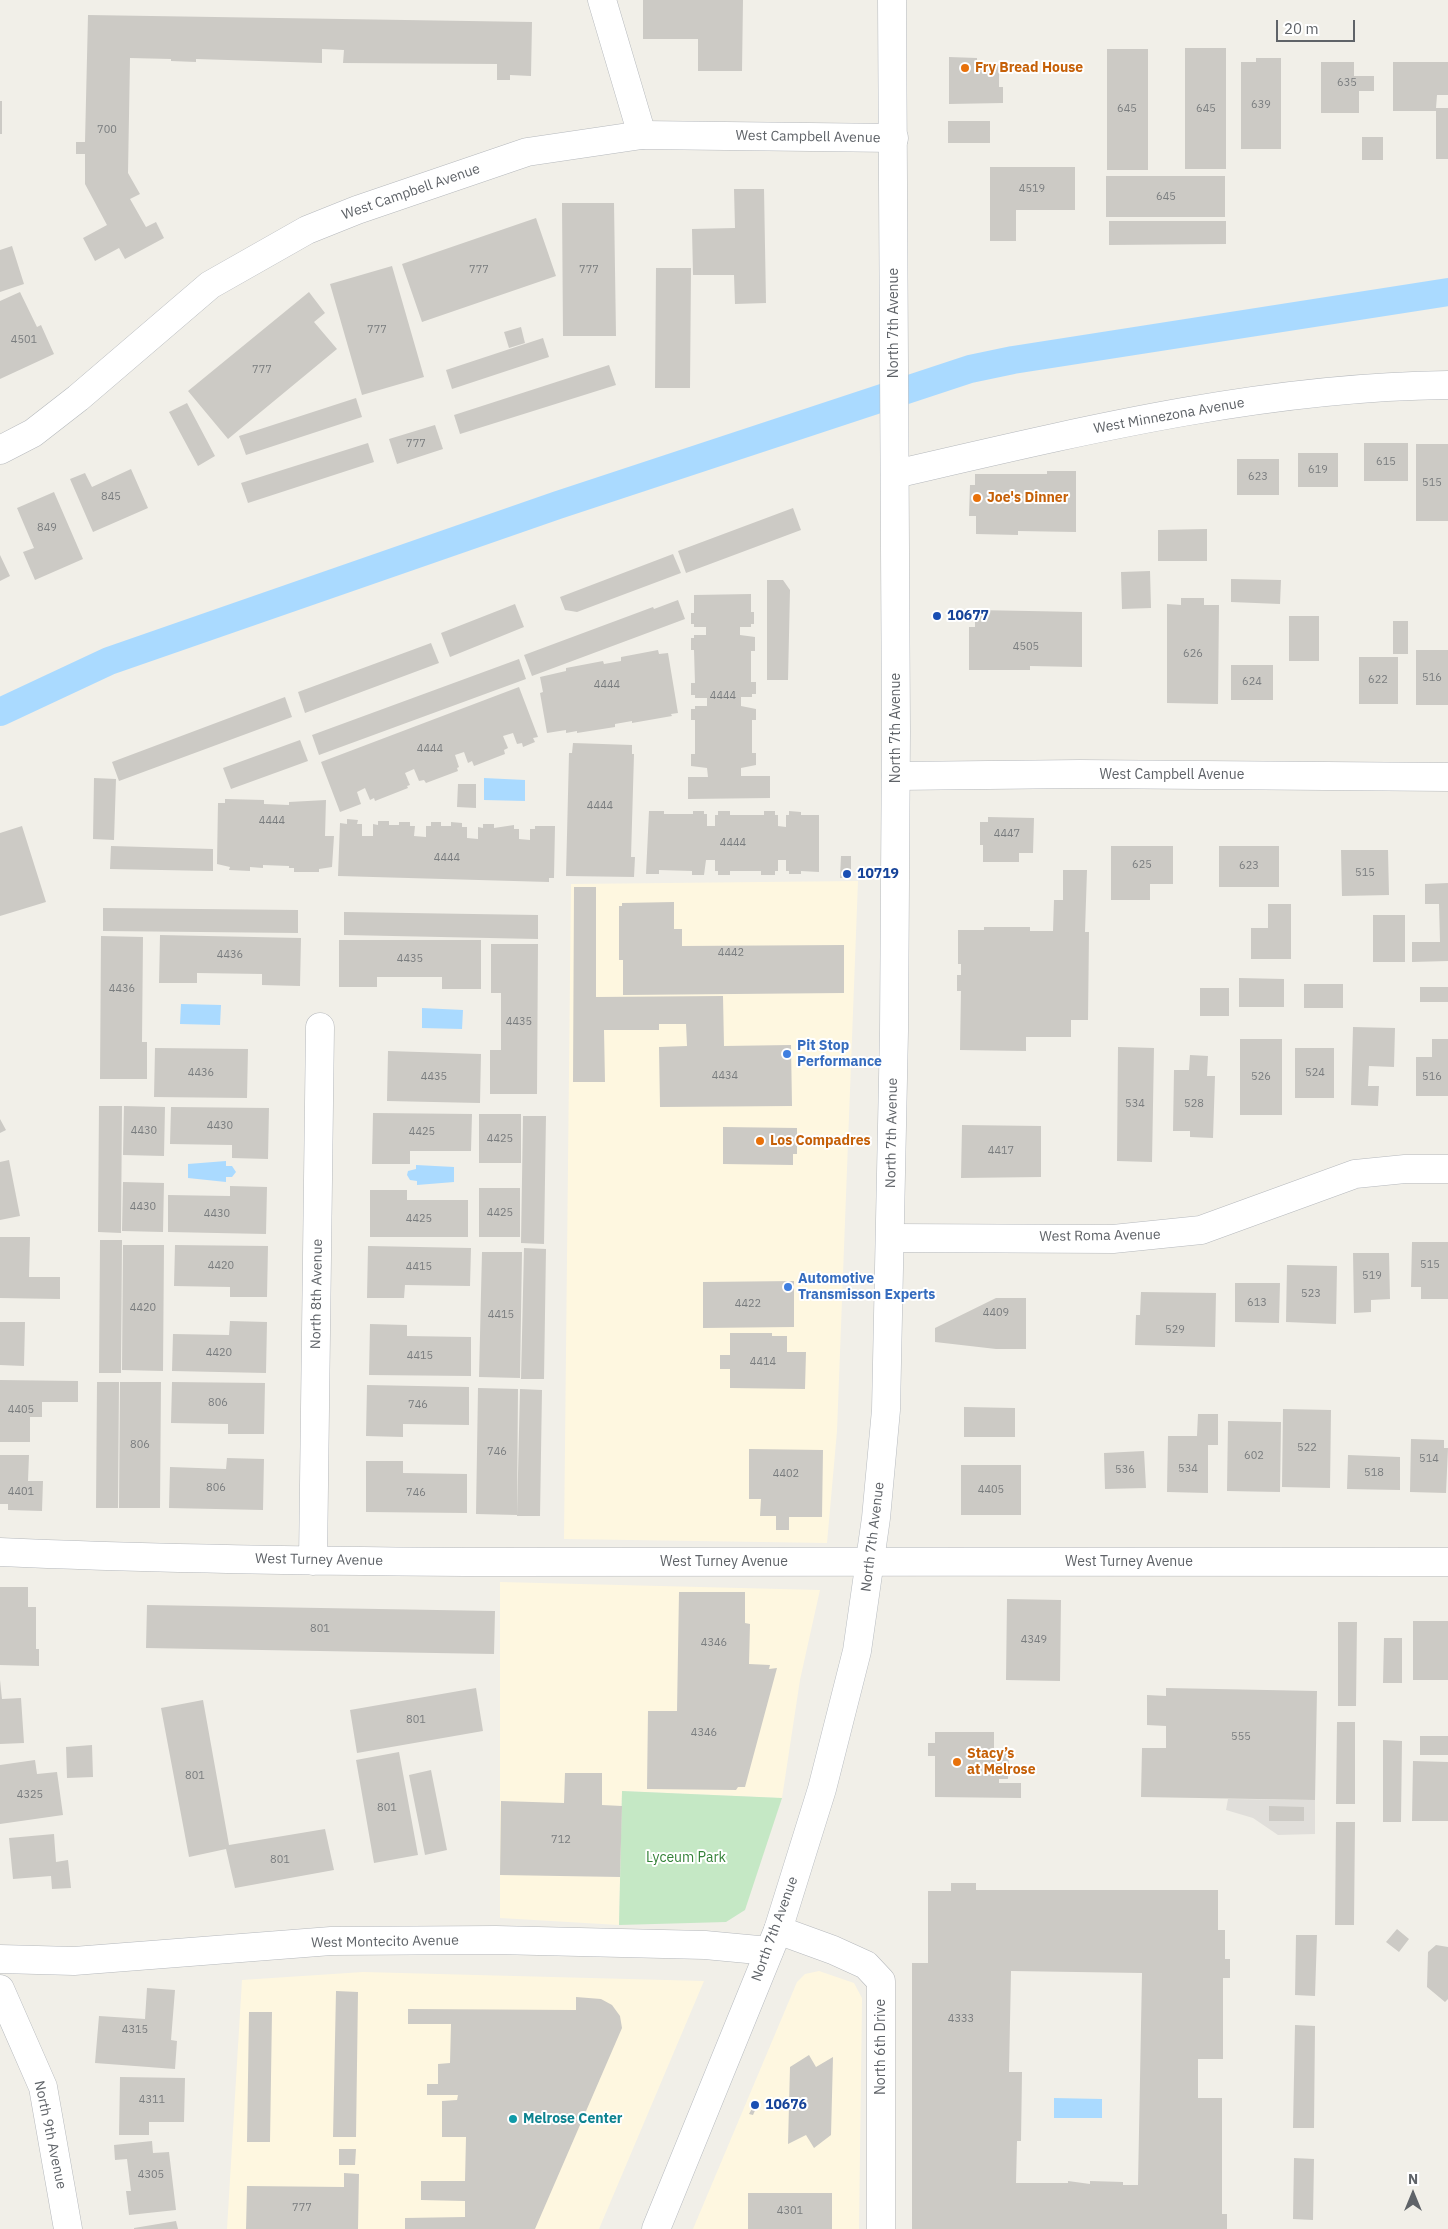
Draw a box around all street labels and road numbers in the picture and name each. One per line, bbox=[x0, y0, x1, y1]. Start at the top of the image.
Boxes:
street label: West Campbell Avenue bbox=[735, 127, 881, 147]
street label: West Campbell Avenue bbox=[340, 160, 482, 224]
street label: North 7th Avenue bbox=[886, 268, 902, 378]
street label: West Minnezona Avenue bbox=[1092, 394, 1246, 438]
street label: North 7th Avenue bbox=[888, 673, 904, 783]
street label: West Campbell Avenue bbox=[1100, 767, 1244, 783]
street label: North 7th Avenue bbox=[883, 1078, 901, 1188]
street label: West Roma Avenue bbox=[1039, 1227, 1161, 1245]
street label: North 8th Avenue bbox=[308, 1239, 326, 1349]
street label: North 7th Avenue bbox=[858, 1481, 888, 1593]
street label: West Turney Avenue bbox=[255, 1550, 383, 1570]
street label: West Turney Avenue bbox=[660, 1554, 788, 1570]
street label: West Turney Avenue bbox=[1065, 1554, 1193, 1570]
street label: North 7th Avenue bbox=[748, 1874, 802, 1984]
street label: West Montecito Avenue bbox=[311, 1932, 459, 1952]
street label: North 6th Drive bbox=[873, 1999, 889, 2095]
street label: North 9th Avenue bbox=[30, 2079, 70, 2191]

